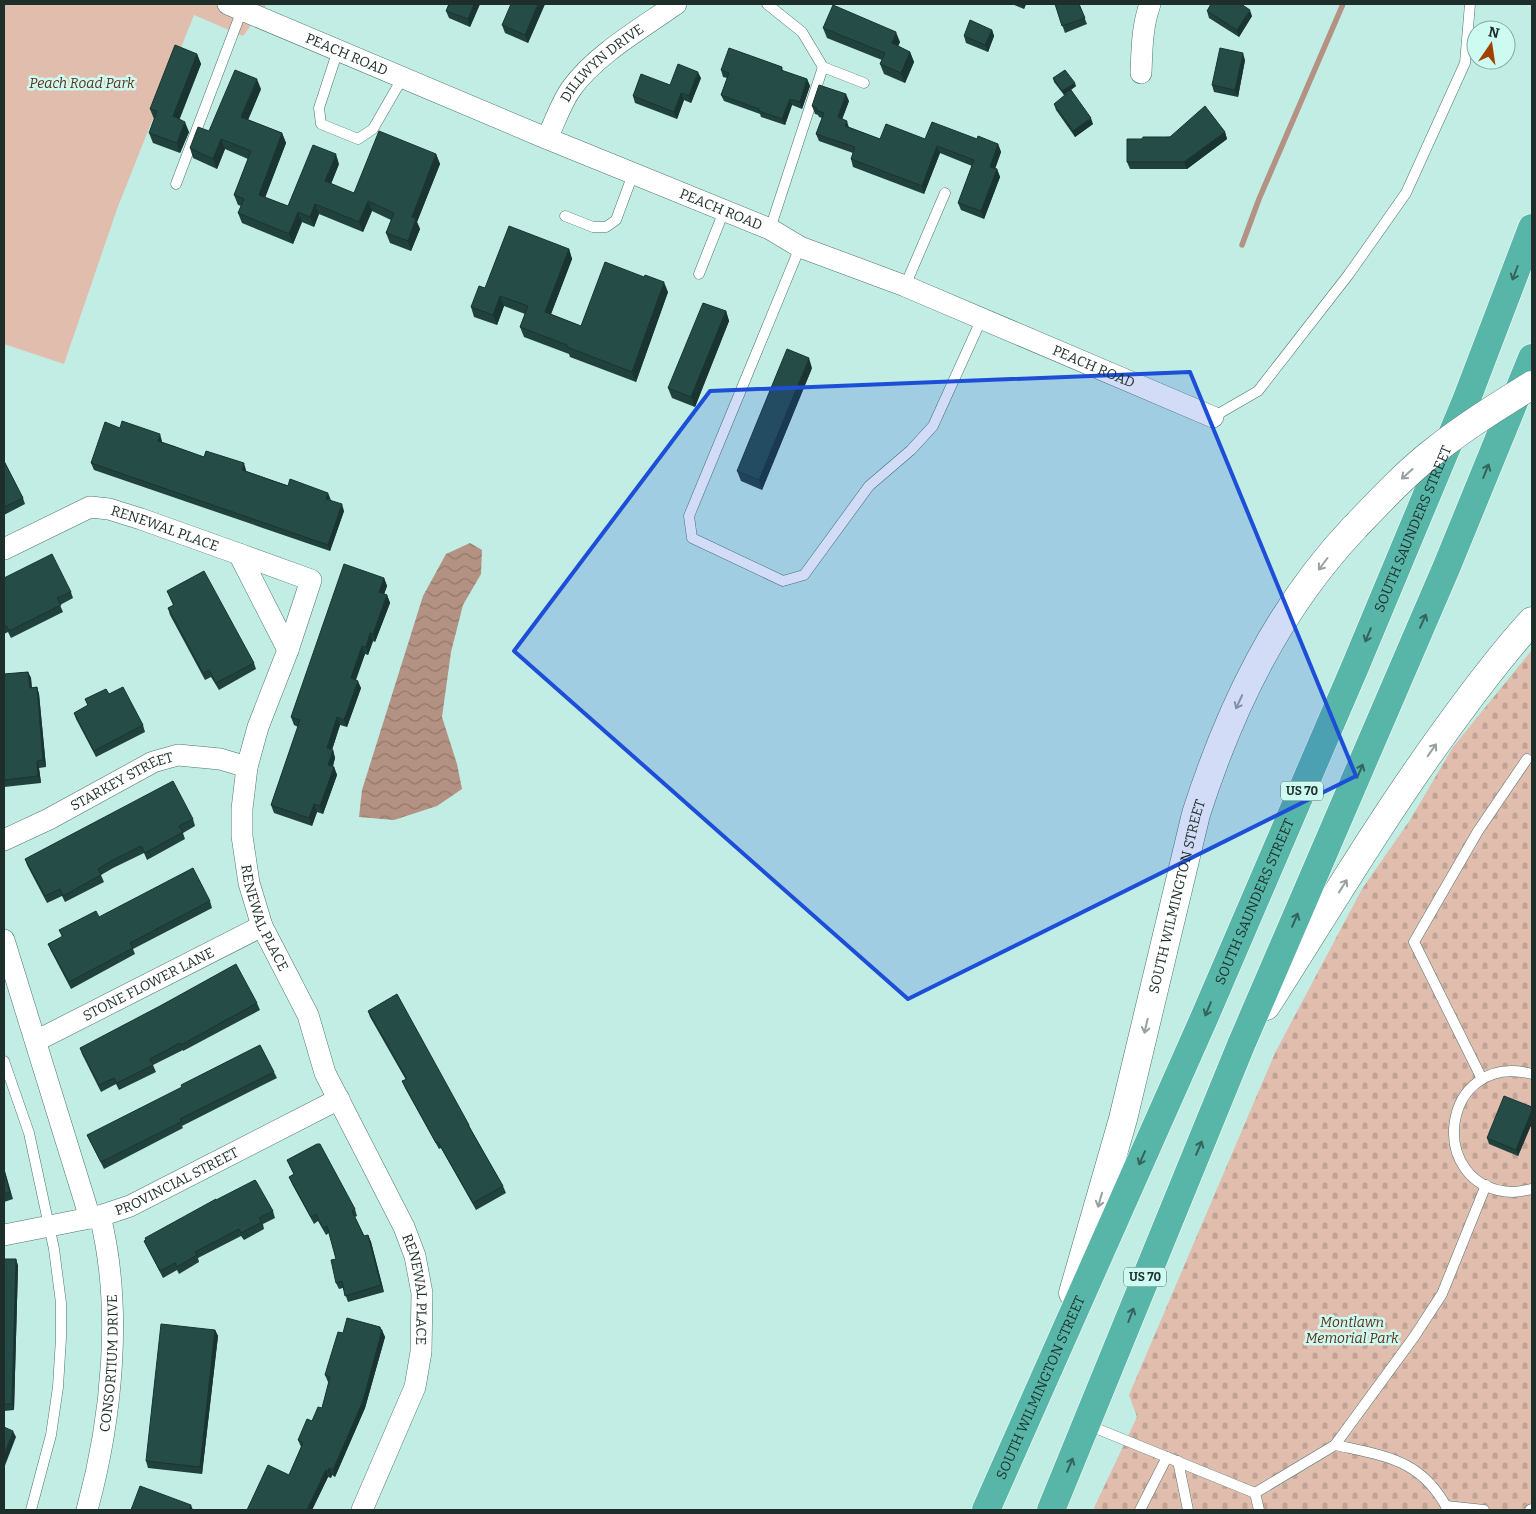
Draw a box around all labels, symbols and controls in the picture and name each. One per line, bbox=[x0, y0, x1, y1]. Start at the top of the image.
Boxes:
street label: DILLWYN DRIVE bbox=[556, 20, 647, 105]
north arrow bbox=[1466, 20, 1516, 70]
text: N bbox=[1487, 23, 1501, 42]
street label: PEACH ROAD bbox=[303, 29, 391, 79]
park label: Peach Road Park bbox=[29, 75, 135, 92]
street label: PEACH ROAD bbox=[677, 185, 765, 233]
one-way arrow bbox=[1510, 265, 1519, 281]
street label: PEACH ROAD bbox=[1050, 341, 1137, 391]
street label: SOUTH SAUNDERS STREET bbox=[1370, 443, 1455, 615]
one-way arrow bbox=[1482, 464, 1491, 479]
one-way arrow bbox=[1401, 468, 1414, 480]
street label: RENEWAL PLACE bbox=[109, 502, 221, 555]
one-way arrow bbox=[1318, 557, 1328, 571]
one-way arrow bbox=[1418, 614, 1428, 629]
one-way arrow bbox=[1363, 627, 1373, 642]
one-way arrow bbox=[1233, 694, 1243, 709]
one-way arrow bbox=[1427, 743, 1437, 757]
street label: STARKEY STREET bbox=[67, 748, 175, 814]
one-way arrow bbox=[1355, 764, 1365, 779]
road number: US 70 bbox=[1281, 781, 1323, 800]
street label: SOUTH WILMINGTON STREET bbox=[1145, 797, 1209, 995]
street label: SOUTH SAUNDERS STREET bbox=[1211, 816, 1297, 987]
street label: RENEWAL PLACE bbox=[238, 863, 292, 974]
one-way arrow bbox=[1338, 879, 1348, 893]
one-way arrow bbox=[1291, 913, 1301, 928]
street label: STONE FLOWER LANE bbox=[80, 943, 217, 1024]
one-way arrow bbox=[1203, 1001, 1213, 1016]
one-way arrow bbox=[1141, 1017, 1150, 1033]
one-way arrow bbox=[1195, 1141, 1205, 1156]
street label: PROVINCIAL STREET bbox=[113, 1144, 241, 1219]
one-way arrow bbox=[1137, 1150, 1146, 1165]
one-way arrow bbox=[1094, 1191, 1104, 1207]
street label: RENEWAL PLACE bbox=[399, 1231, 431, 1345]
road number: US 70 bbox=[1124, 1268, 1166, 1286]
street label: SOUTH WILMINGTON STREET bbox=[992, 1293, 1088, 1482]
street label: CONSORTIUM DRIVE bbox=[96, 1294, 121, 1433]
one-way arrow bbox=[1127, 1307, 1136, 1322]
park label: Montlawn Memorial Park bbox=[1305, 1314, 1399, 1347]
one-way arrow bbox=[1066, 1458, 1076, 1473]

